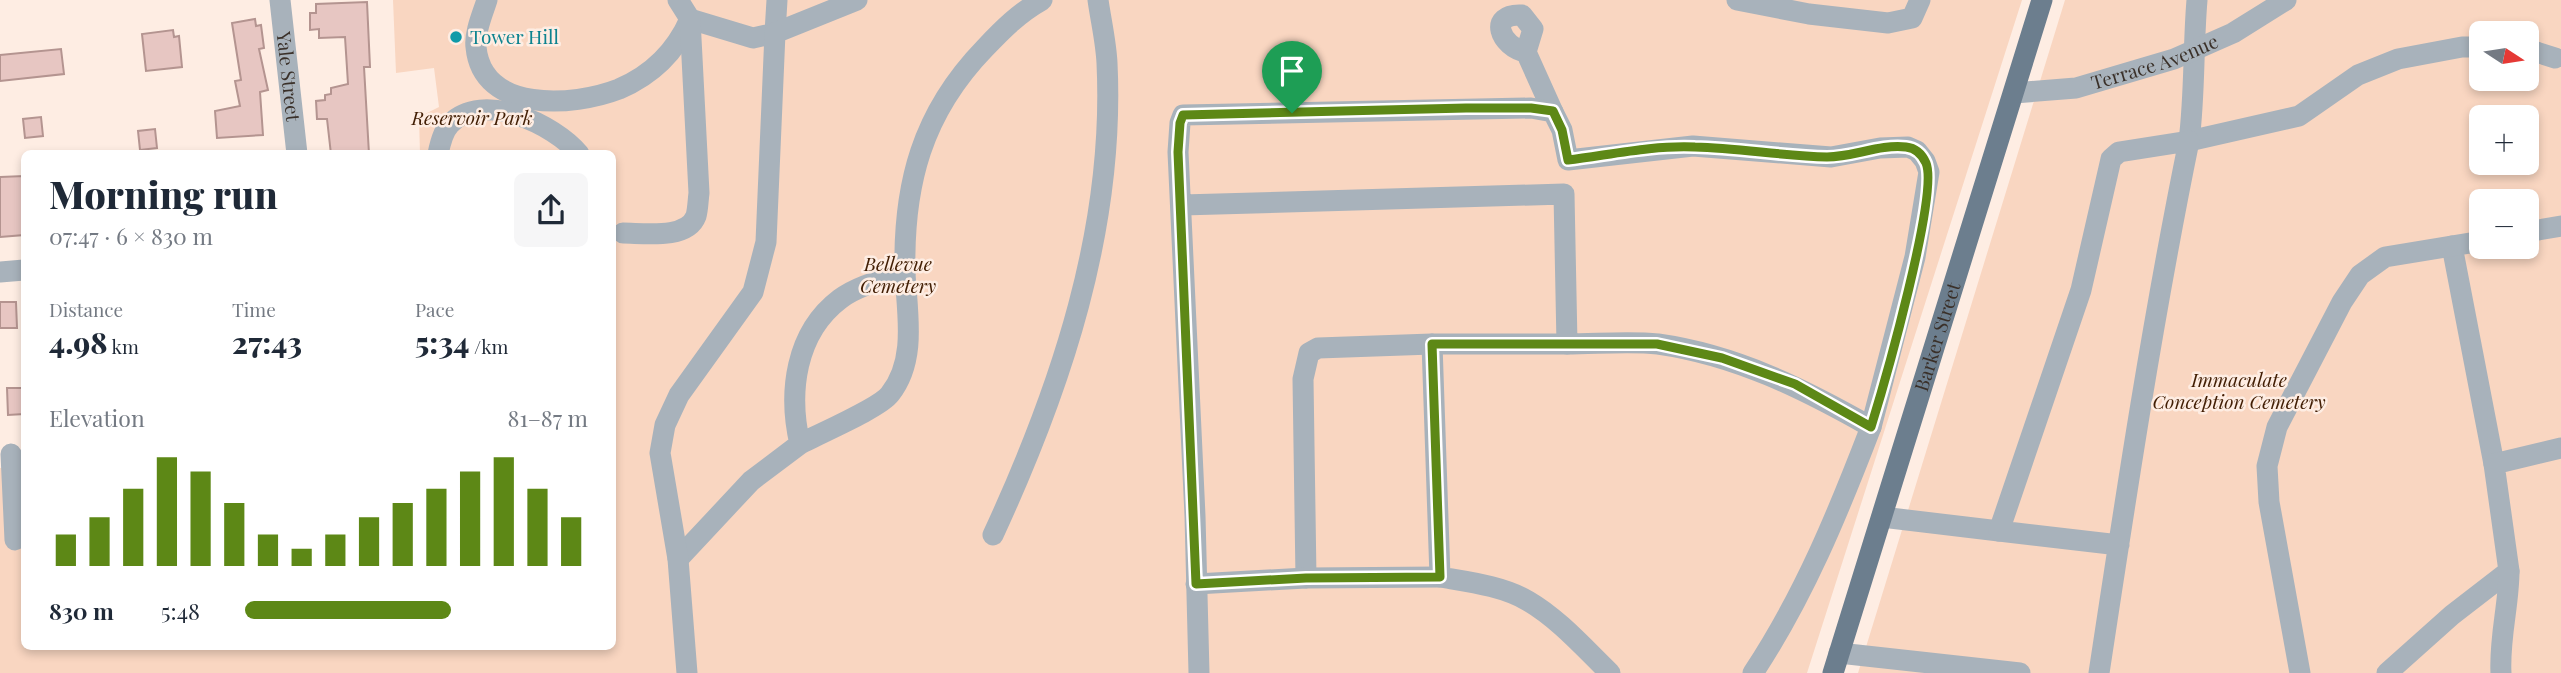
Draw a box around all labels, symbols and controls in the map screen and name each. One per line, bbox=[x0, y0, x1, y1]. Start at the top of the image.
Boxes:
north arrow bbox=[2469, 21, 2539, 91]
map controls bbox=[2469, 21, 2539, 259]
place label: Tower Hill bbox=[470, 23, 560, 49]
street label: Terrace Avenue bbox=[2088, 27, 2222, 95]
street label: Yale Street bbox=[271, 29, 307, 123]
marker: Tower Hill bbox=[448, 29, 464, 45]
pin bbox=[1262, 41, 1322, 113]
icon: arrive bbox=[1273, 52, 1311, 90]
park label: Reservoir Park bbox=[410, 104, 533, 130]
button: + bbox=[2469, 105, 2539, 175]
text: Morning run bbox=[49, 168, 278, 219]
button: share bbox=[514, 173, 588, 247]
button: − bbox=[2469, 189, 2539, 259]
text: 07:47 · 6 × 830 m bbox=[49, 220, 213, 251]
park label: Bellevue Cemetery bbox=[860, 250, 936, 298]
street label: Barker Street bbox=[1907, 279, 1966, 394]
text: Distance bbox=[49, 296, 123, 322]
text: Time bbox=[232, 296, 276, 322]
text: Pace bbox=[415, 296, 454, 322]
text: 4.98 bbox=[49, 322, 107, 362]
text: 27:43 bbox=[232, 322, 302, 362]
text: 5:34 bbox=[415, 322, 469, 362]
text: km bbox=[107, 333, 139, 359]
text: /km bbox=[469, 333, 508, 359]
park label: Immaculate Conception Cemetery bbox=[2152, 366, 2326, 414]
text: Elevation bbox=[49, 402, 145, 433]
text: 81–87 m bbox=[508, 402, 588, 433]
text: 830 m bbox=[49, 595, 114, 626]
text: 5:48 bbox=[161, 595, 200, 626]

